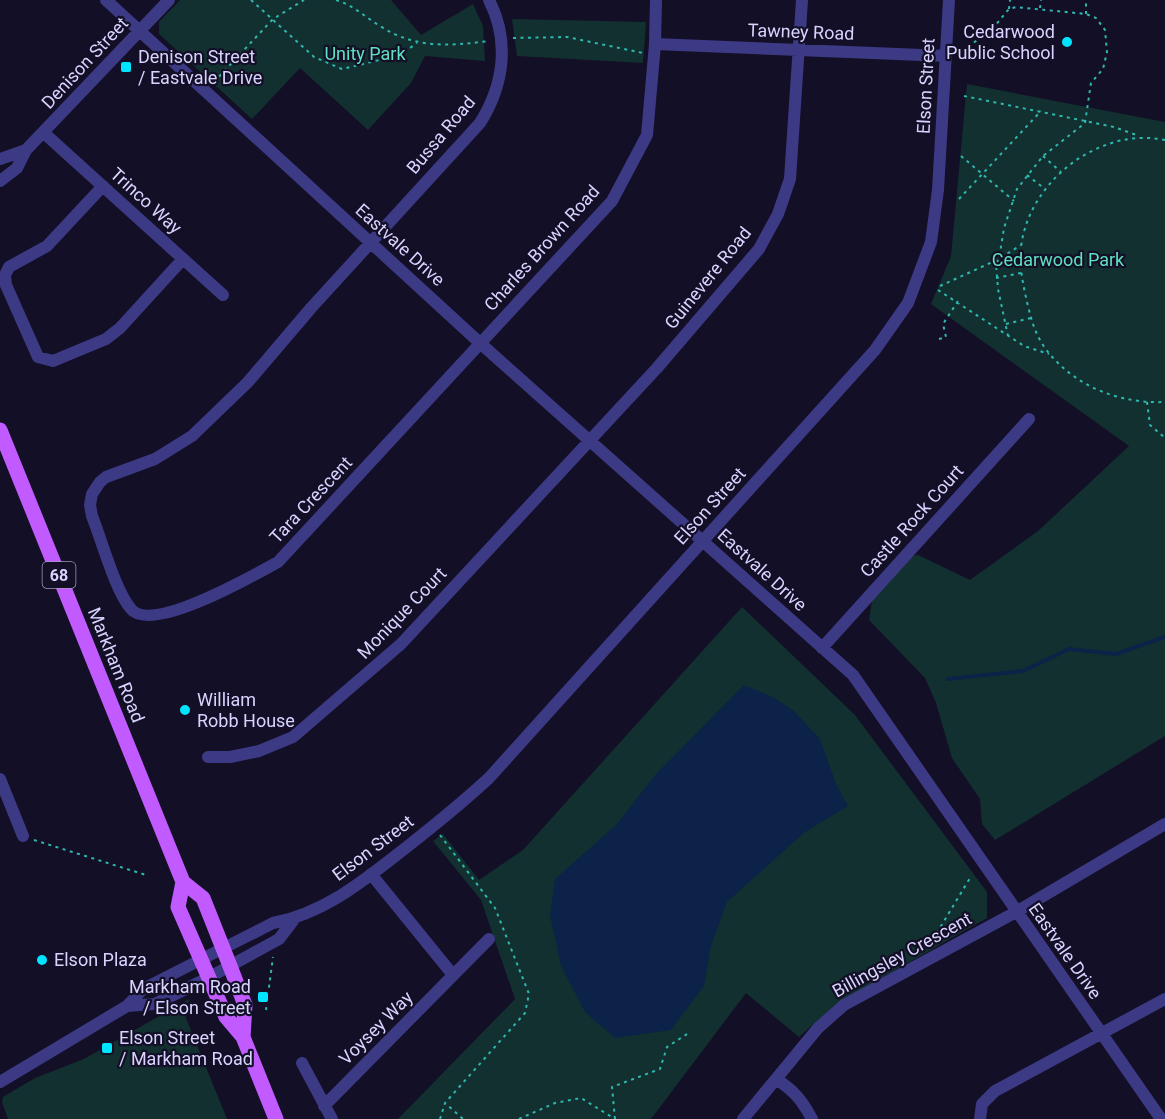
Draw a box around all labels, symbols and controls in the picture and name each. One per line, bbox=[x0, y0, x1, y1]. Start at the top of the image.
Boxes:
street label: Denison Street bbox=[37, 13, 132, 113]
street label: Tawney Road bbox=[747, 19, 855, 44]
place label: Cedarwood Public School bbox=[946, 21, 1055, 63]
marker: Cedarwood Public School bbox=[1060, 35, 1074, 49]
street label: Elson Street bbox=[913, 37, 939, 134]
park label: Unity Park bbox=[324, 43, 406, 64]
place label: Denison Street / Eastvale Drive bbox=[138, 46, 262, 88]
marker: Denison Street / Eastvale Drive bbox=[119, 60, 133, 74]
street label: Bussa Road bbox=[402, 91, 479, 178]
street label: Trinco Way bbox=[106, 163, 187, 238]
street label: Charles Brown Road bbox=[480, 181, 604, 315]
street label: Eastvale Drive bbox=[352, 199, 449, 290]
street label: Guinevere Road bbox=[660, 222, 755, 333]
park label: Cedarwood Park bbox=[992, 249, 1125, 270]
street label: Tara Crescent bbox=[265, 452, 356, 547]
street label: Castle Rock Court bbox=[856, 460, 968, 581]
street label: Elson Street bbox=[670, 463, 750, 548]
street label: Eastvale Drive bbox=[714, 524, 811, 615]
road number: 68 bbox=[42, 562, 76, 588]
street label: Monique Court bbox=[353, 563, 451, 663]
street label: Markham Road bbox=[84, 604, 149, 725]
place label: William Robb House bbox=[197, 689, 295, 731]
marker: William Robb House bbox=[178, 703, 192, 717]
street label: Elson Street bbox=[328, 810, 417, 885]
street label: Eastvale Drive bbox=[1025, 899, 1106, 1003]
street label: Billingsley Crescent bbox=[828, 907, 975, 1002]
place label: Elson Plaza bbox=[54, 949, 147, 970]
marker: Elson Plaza bbox=[35, 953, 49, 967]
place label: Markham Road / Elson Street bbox=[129, 976, 251, 1018]
street label: Voysey Way bbox=[335, 986, 417, 1069]
marker: Markham Road / Elson Street bbox=[256, 990, 270, 1004]
place label: Elson Street / Markham Road bbox=[119, 1027, 253, 1069]
marker: Elson Street / Markham Road bbox=[100, 1041, 114, 1055]

